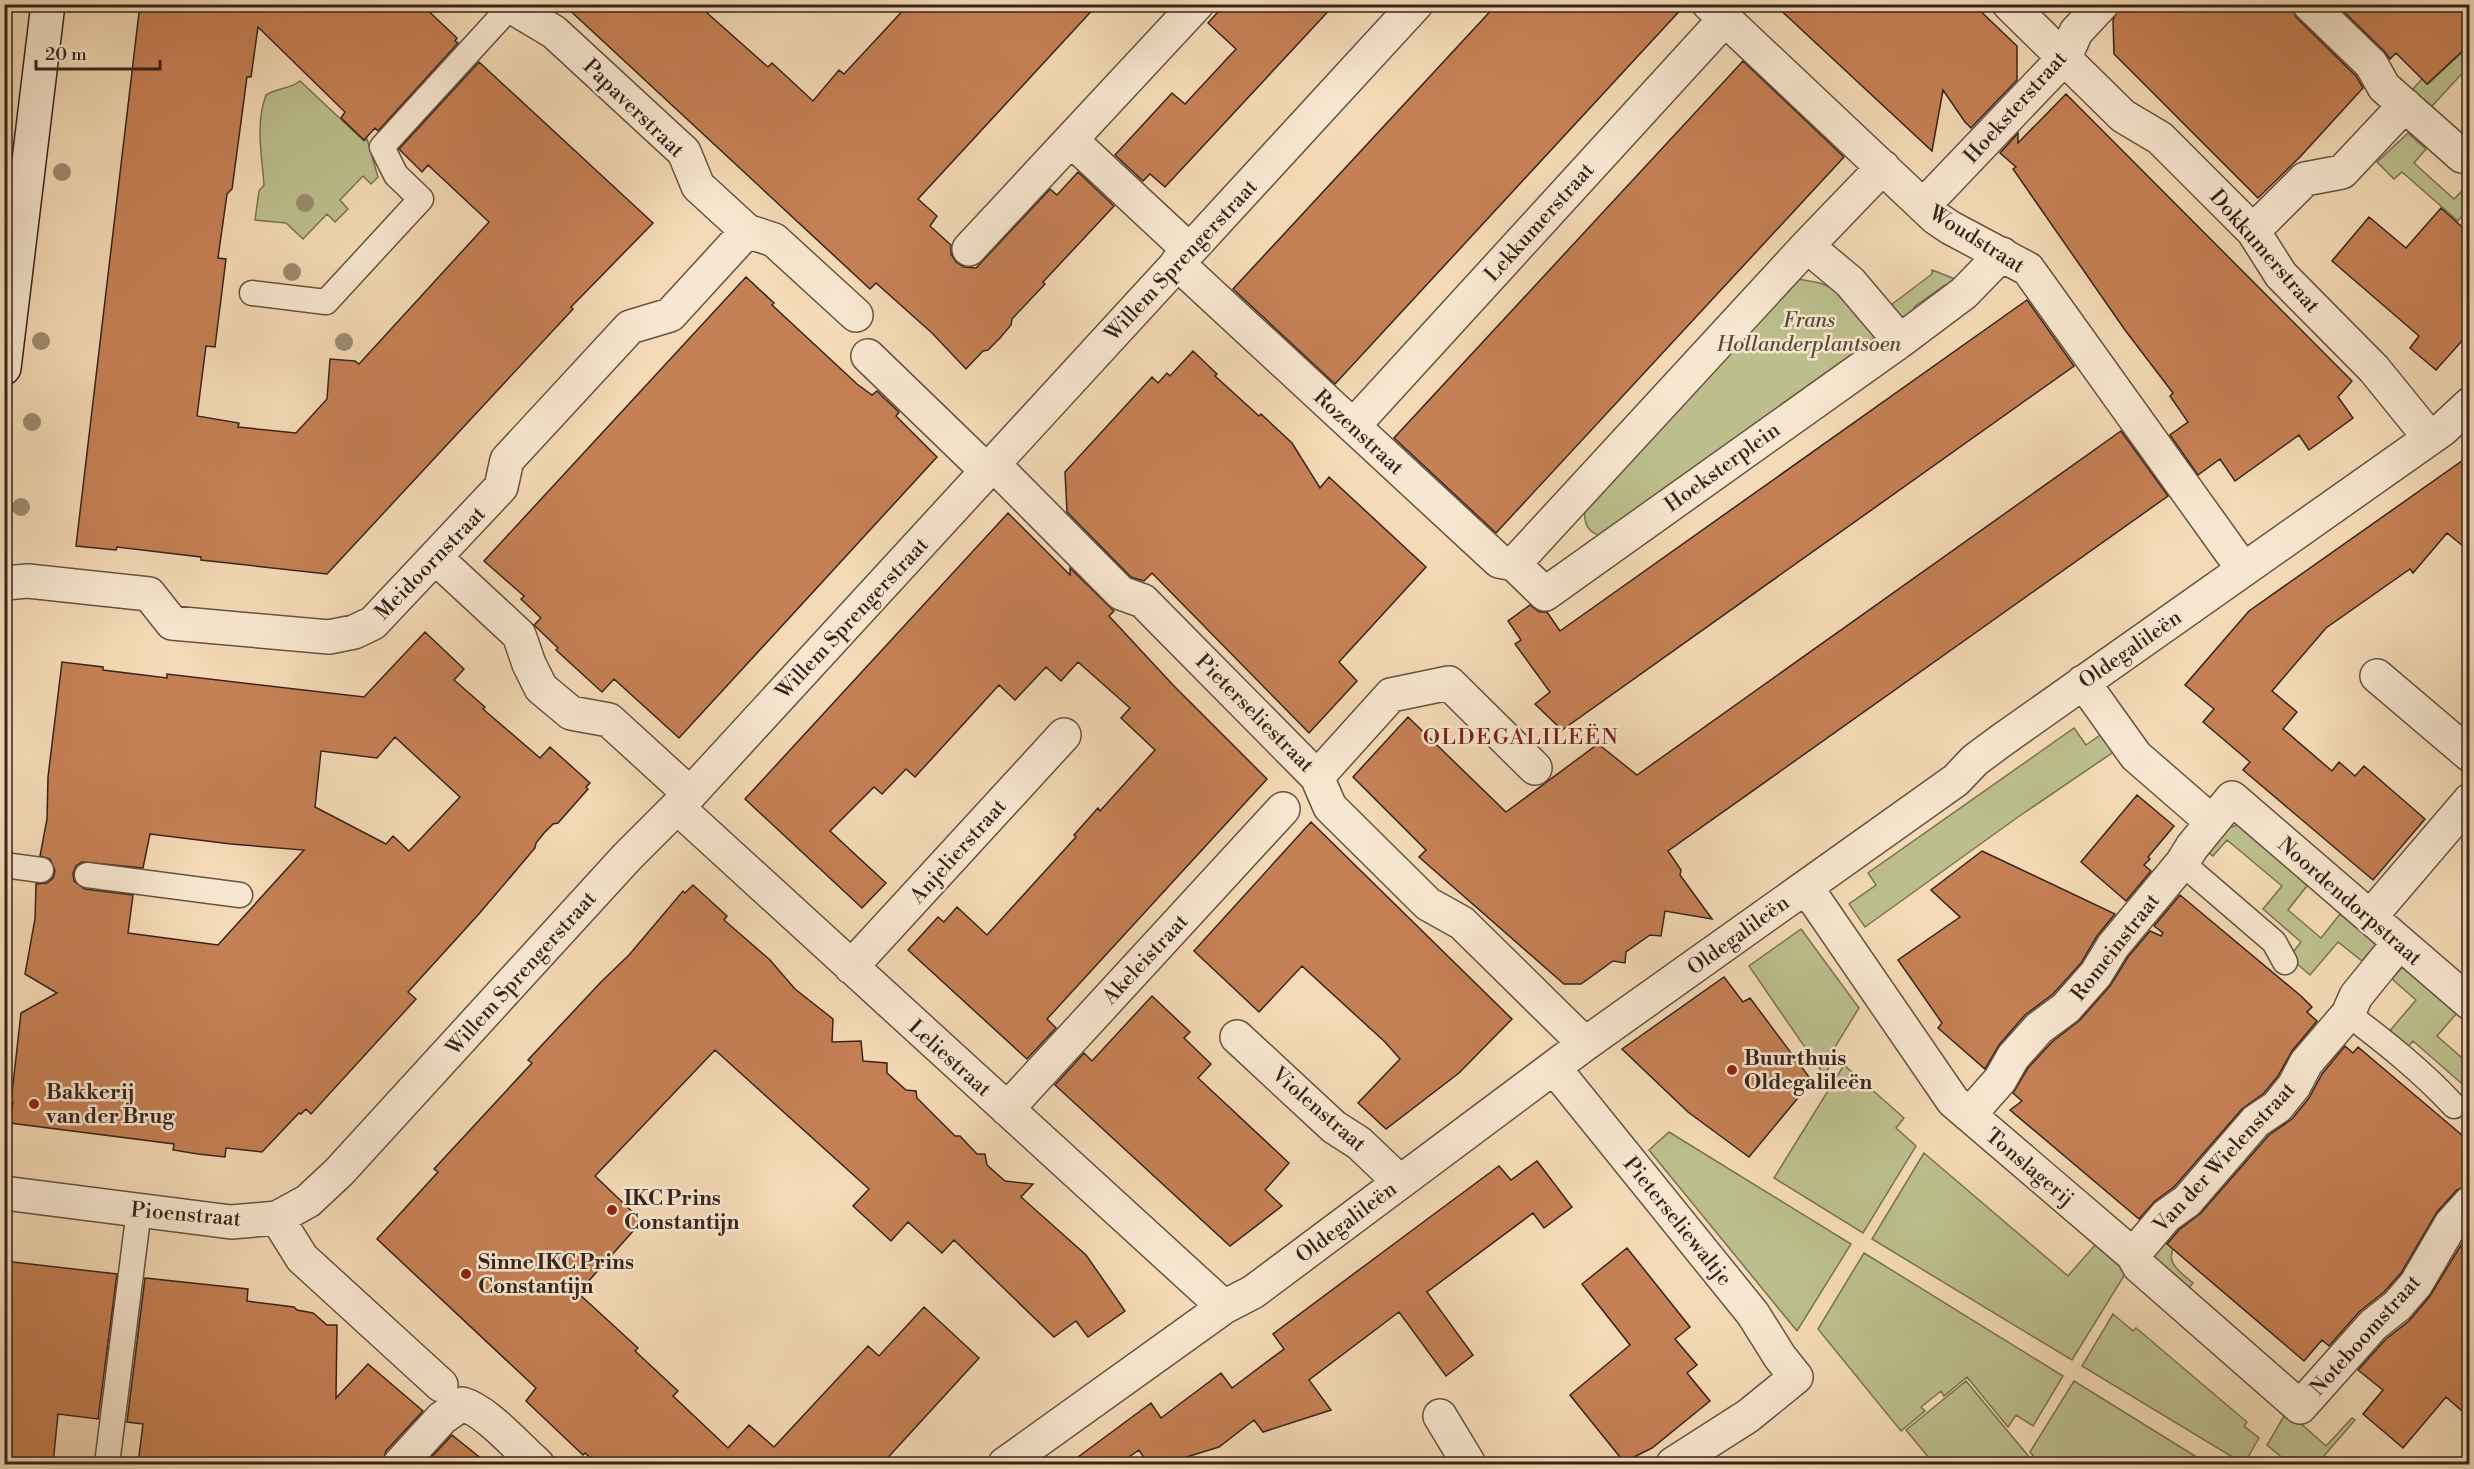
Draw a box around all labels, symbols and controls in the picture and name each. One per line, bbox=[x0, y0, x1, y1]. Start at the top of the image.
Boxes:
scale bar bbox=[36, 33, 160, 71]
text: 20 m bbox=[45, 43, 87, 66]
street label: Hoeksterstraat bbox=[1959, 46, 2073, 169]
street label: Papaverstraat bbox=[577, 54, 690, 164]
street label: Lekkumerstraat bbox=[1479, 157, 1600, 288]
street label: Willem Sprengerstraat bbox=[1099, 174, 1264, 348]
street label: Dokkumerstraat bbox=[2204, 185, 2325, 319]
street label: Woudstraat bbox=[1923, 200, 2030, 280]
park label: Frans Hollanderplantsoen bbox=[1716, 308, 1902, 358]
street label: Rozenstraat bbox=[1308, 384, 1409, 481]
street label: Hoeksterplein bbox=[1660, 417, 1786, 518]
street label: Meidoornstraat bbox=[370, 501, 492, 626]
street label: Willem Sprengerstraat bbox=[770, 532, 935, 706]
street label: Oldegalileën bbox=[2074, 605, 2187, 695]
street label: Pieterseliestraat bbox=[1190, 649, 1319, 779]
district label: OLDEGALILEËN bbox=[1423, 723, 1619, 751]
street label: Anjelierstraat bbox=[904, 794, 1013, 910]
street label: Noordendorpstraat bbox=[2272, 832, 2427, 972]
street label: Willem Sprengerstraat bbox=[440, 886, 603, 1062]
street label: Romeinstraat bbox=[2066, 888, 2166, 1006]
street label: Oldegalileën bbox=[1683, 890, 1795, 982]
street label: Akeleistraat bbox=[1097, 909, 1195, 1011]
street label: Leliestraat bbox=[902, 1015, 997, 1103]
place label: Buurthuis Oldegalileën bbox=[1744, 1046, 1872, 1096]
street label: Violenstraat bbox=[1265, 1061, 1371, 1158]
marker: Buurthuis Oldegalileën bbox=[1725, 1063, 1739, 1077]
street label: Van der Wielenstraat bbox=[2148, 1077, 2302, 1239]
place label: Bakkerij van der Brug bbox=[45, 1080, 175, 1130]
marker: Bakkerij van der Brug bbox=[27, 1097, 41, 1111]
street label: Tonslagerij bbox=[1980, 1123, 2079, 1212]
street label: Pieterseliewaltje bbox=[1617, 1152, 1737, 1292]
street label: Oldegalileën bbox=[1291, 1176, 1403, 1269]
place label: IKC Prins Constantijn bbox=[624, 1186, 740, 1236]
street label: Pioenstraat bbox=[130, 1197, 243, 1233]
marker: IKC Prins Constantijn bbox=[605, 1203, 619, 1217]
place label: Sinne IKC Prins Constantijn bbox=[478, 1250, 634, 1300]
marker: Sinne IKC Prins Constantijn bbox=[459, 1267, 473, 1281]
street label: Noteboomstraat bbox=[2305, 1270, 2427, 1401]

